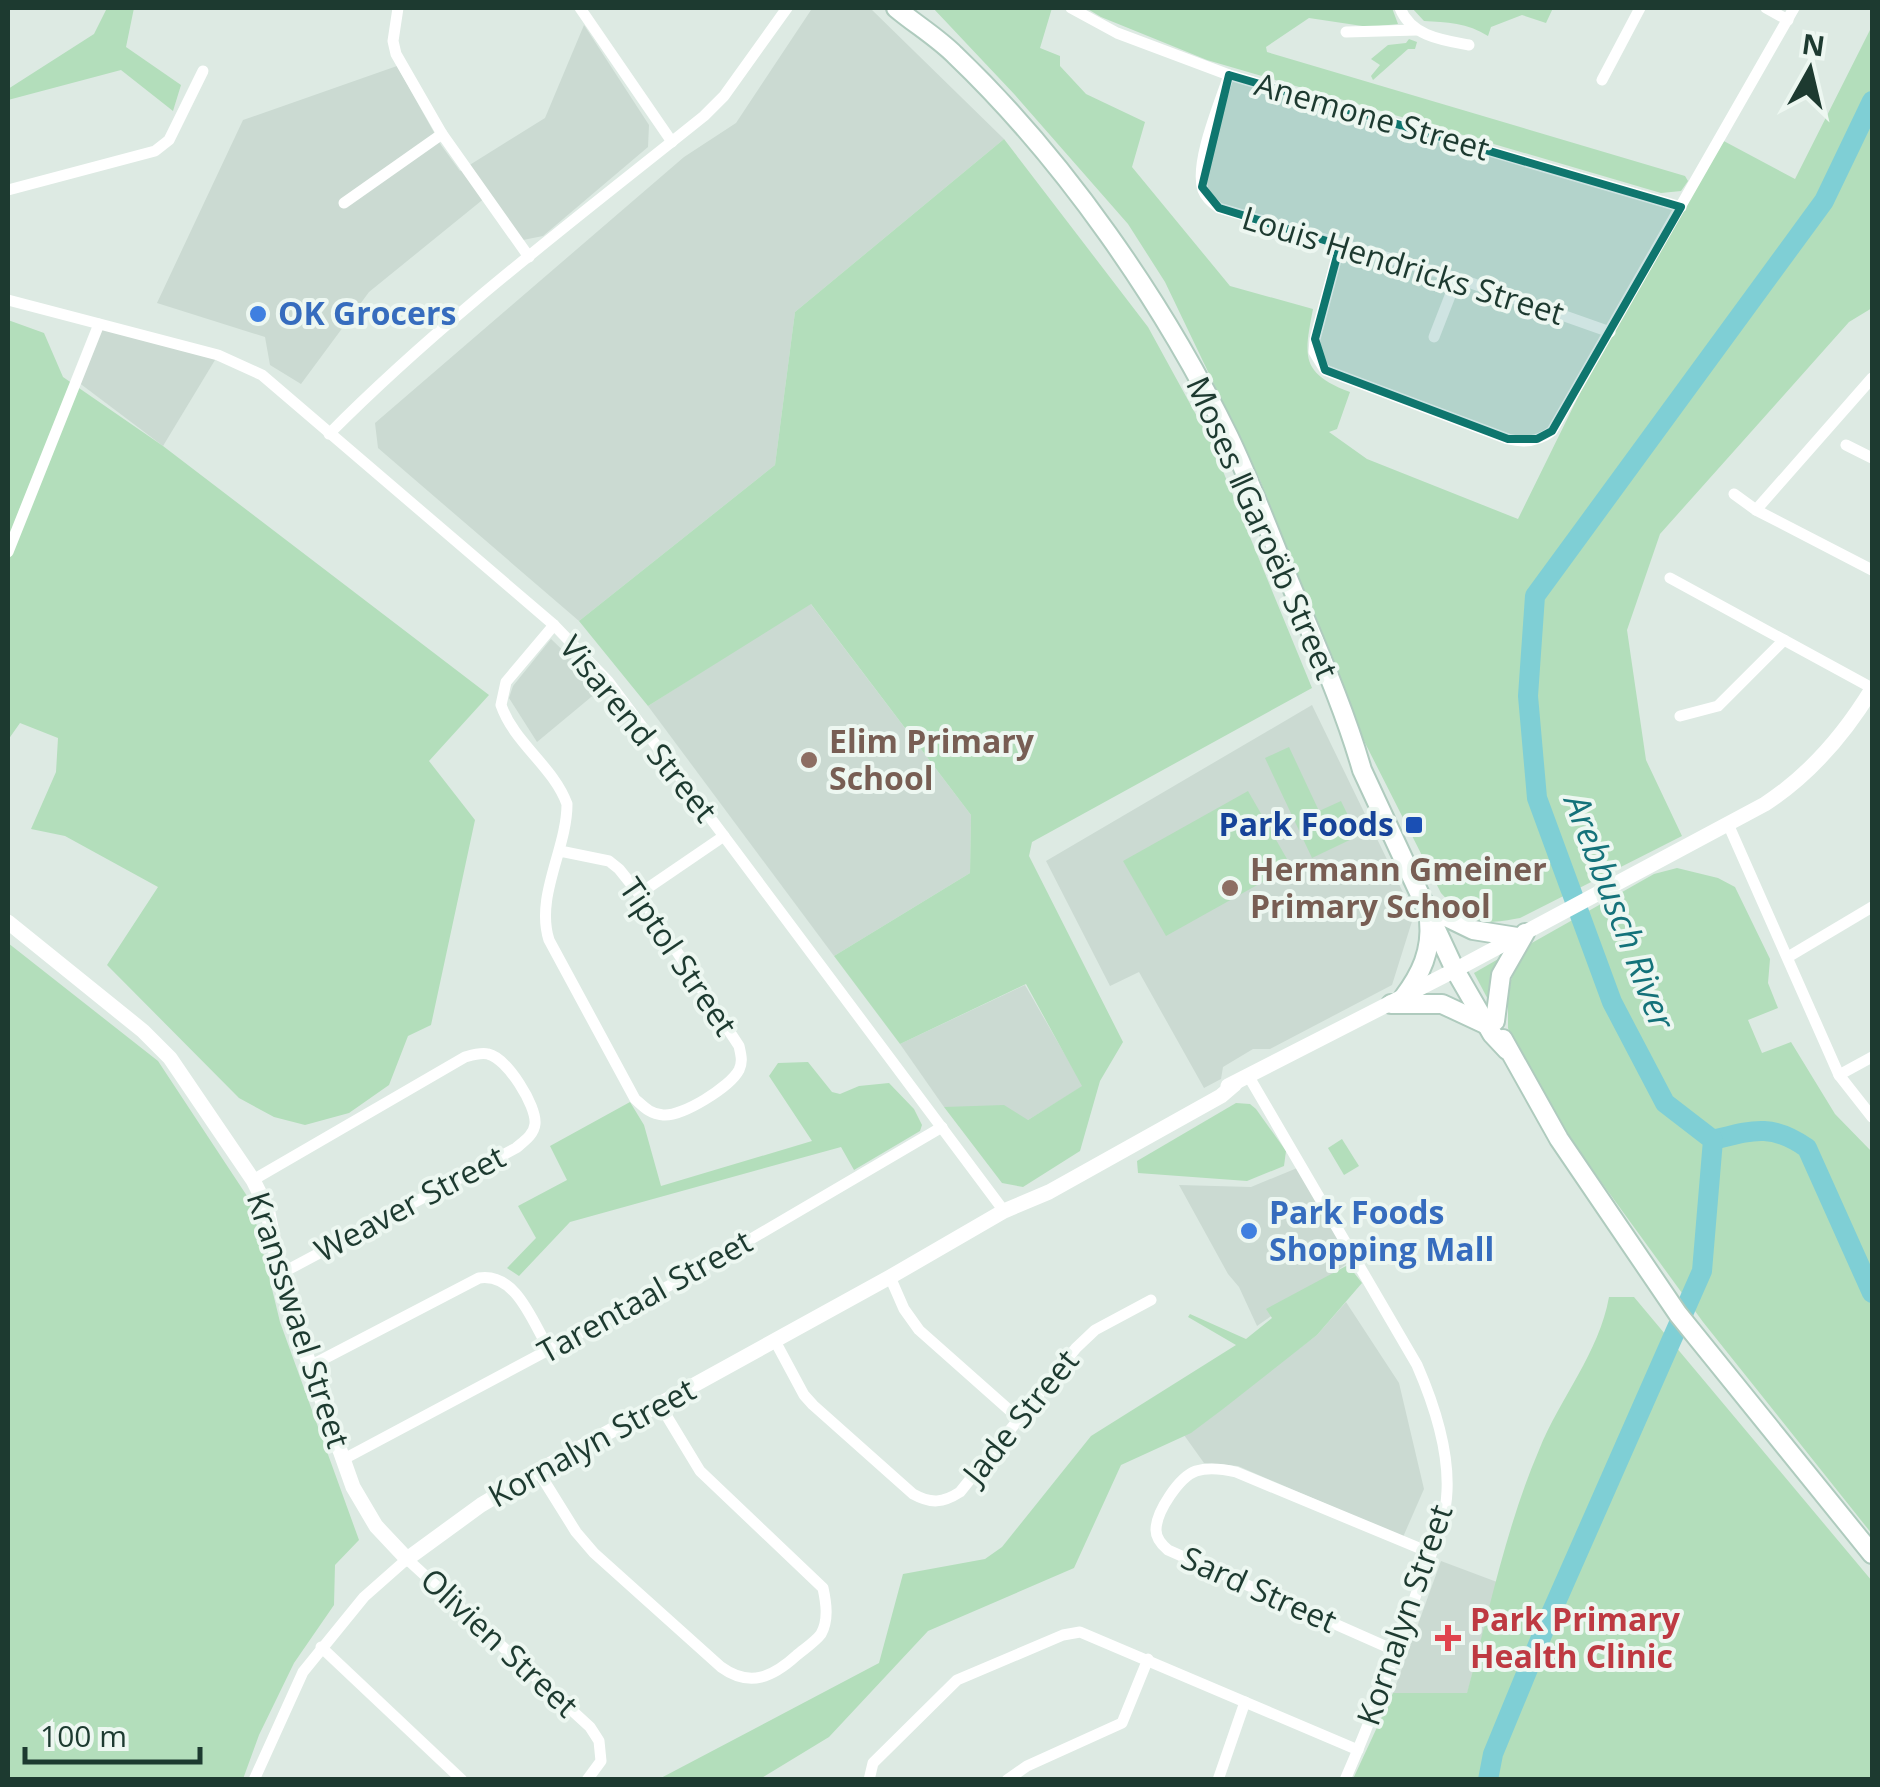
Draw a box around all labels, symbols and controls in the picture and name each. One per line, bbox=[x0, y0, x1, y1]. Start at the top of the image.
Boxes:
north arrow bbox=[1760, 20, 1860, 120]
text: N bbox=[1800, 24, 1828, 65]
street label: Anemone Street bbox=[1250, 62, 1495, 170]
street label: Louis Hendricks Street bbox=[1237, 195, 1570, 334]
place label: OK Grocers bbox=[278, 291, 456, 334]
marker: OK Grocers bbox=[247, 303, 269, 325]
street label: Moses ǁGaroëb Street bbox=[1177, 369, 1349, 685]
street label: Visarend Street bbox=[551, 626, 728, 830]
place label: Elim Primary School bbox=[829, 719, 1035, 799]
marker: Elim Primary School bbox=[798, 749, 820, 771]
water label: Arebbusch River bbox=[1553, 785, 1687, 1037]
place label: Park Foods bbox=[1219, 802, 1394, 845]
marker: Park Foods bbox=[1403, 814, 1425, 836]
place label: Hermann Gmeiner Primary School bbox=[1250, 847, 1547, 927]
street label: Tiptol Street bbox=[611, 869, 748, 1044]
marker: Hermann Gmeiner Primary School bbox=[1219, 877, 1241, 899]
street label: Weaver Street bbox=[306, 1134, 512, 1271]
street label: Kransswael Street bbox=[238, 1186, 361, 1453]
place label: Park Foods Shopping Mall bbox=[1269, 1190, 1494, 1270]
street label: Tarentaal Street bbox=[529, 1219, 759, 1372]
marker: Park Foods Shopping Mall bbox=[1238, 1220, 1260, 1242]
street label: Jade Street bbox=[950, 1340, 1087, 1495]
street label: Kornalyn Street bbox=[480, 1367, 703, 1516]
street label: Kornalyn Street bbox=[1346, 1498, 1461, 1731]
street label: Sard Street bbox=[1175, 1535, 1344, 1642]
street label: Olivien Street bbox=[412, 1558, 588, 1726]
place label: Park Primary Health Clinic bbox=[1470, 1597, 1681, 1677]
marker: Park Primary Health Clinic bbox=[1435, 1625, 1461, 1651]
scale bar bbox=[25, 1702, 200, 1764]
text: 100 m bbox=[40, 1715, 127, 1756]

